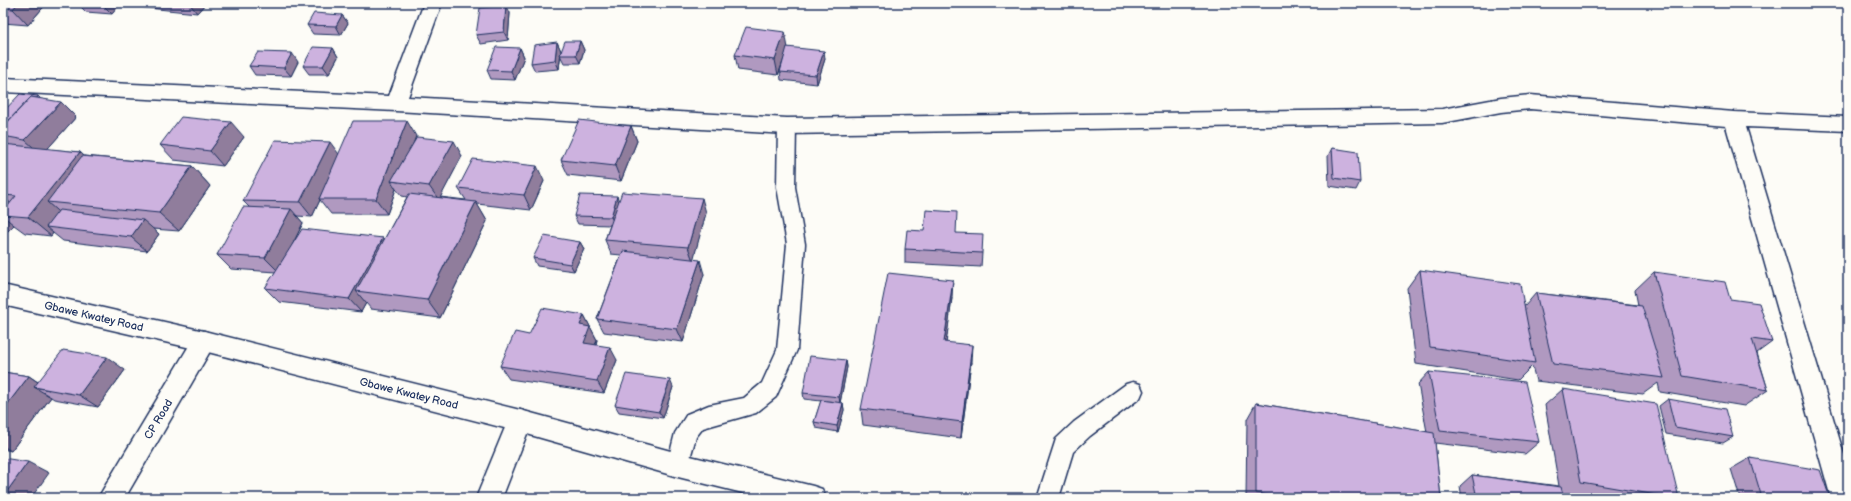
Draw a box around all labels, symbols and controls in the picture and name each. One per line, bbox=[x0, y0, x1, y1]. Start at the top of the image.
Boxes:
street label: Gbawe Kwatey Road bbox=[43, 299, 145, 334]
street label: Gbawe Kwatey Road bbox=[358, 375, 460, 412]
street label: CP Road bbox=[141, 397, 175, 442]

